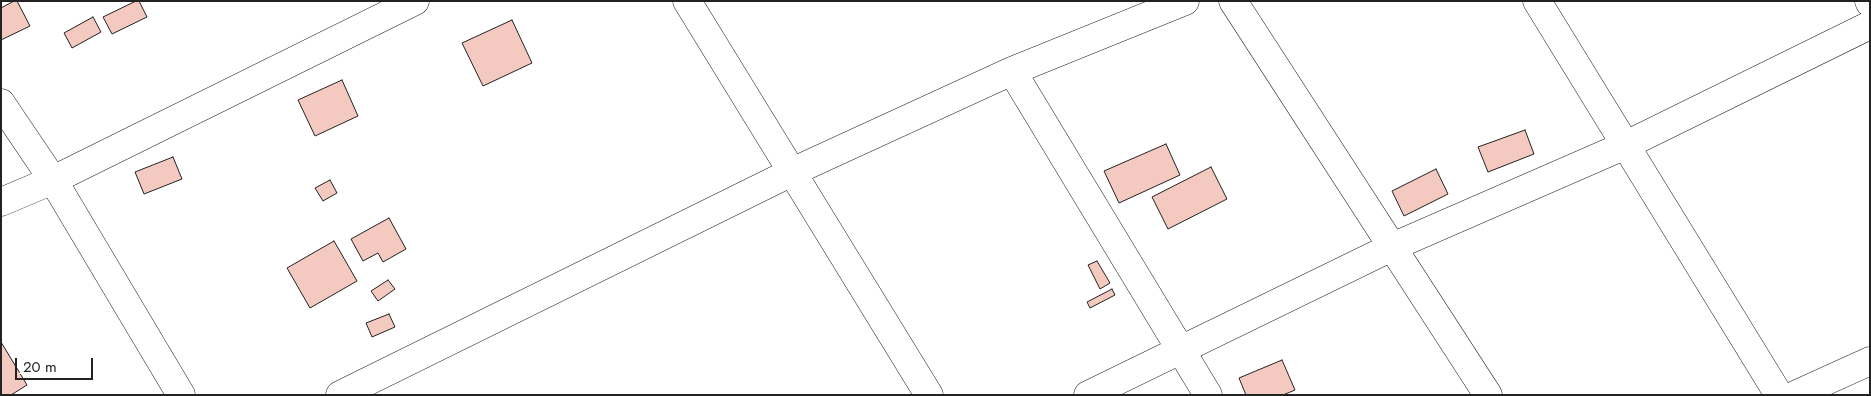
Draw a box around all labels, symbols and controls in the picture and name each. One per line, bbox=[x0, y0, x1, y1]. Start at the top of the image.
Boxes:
scale bar bbox=[18, 348, 95, 380]
text: 20 m bbox=[23, 356, 57, 378]

